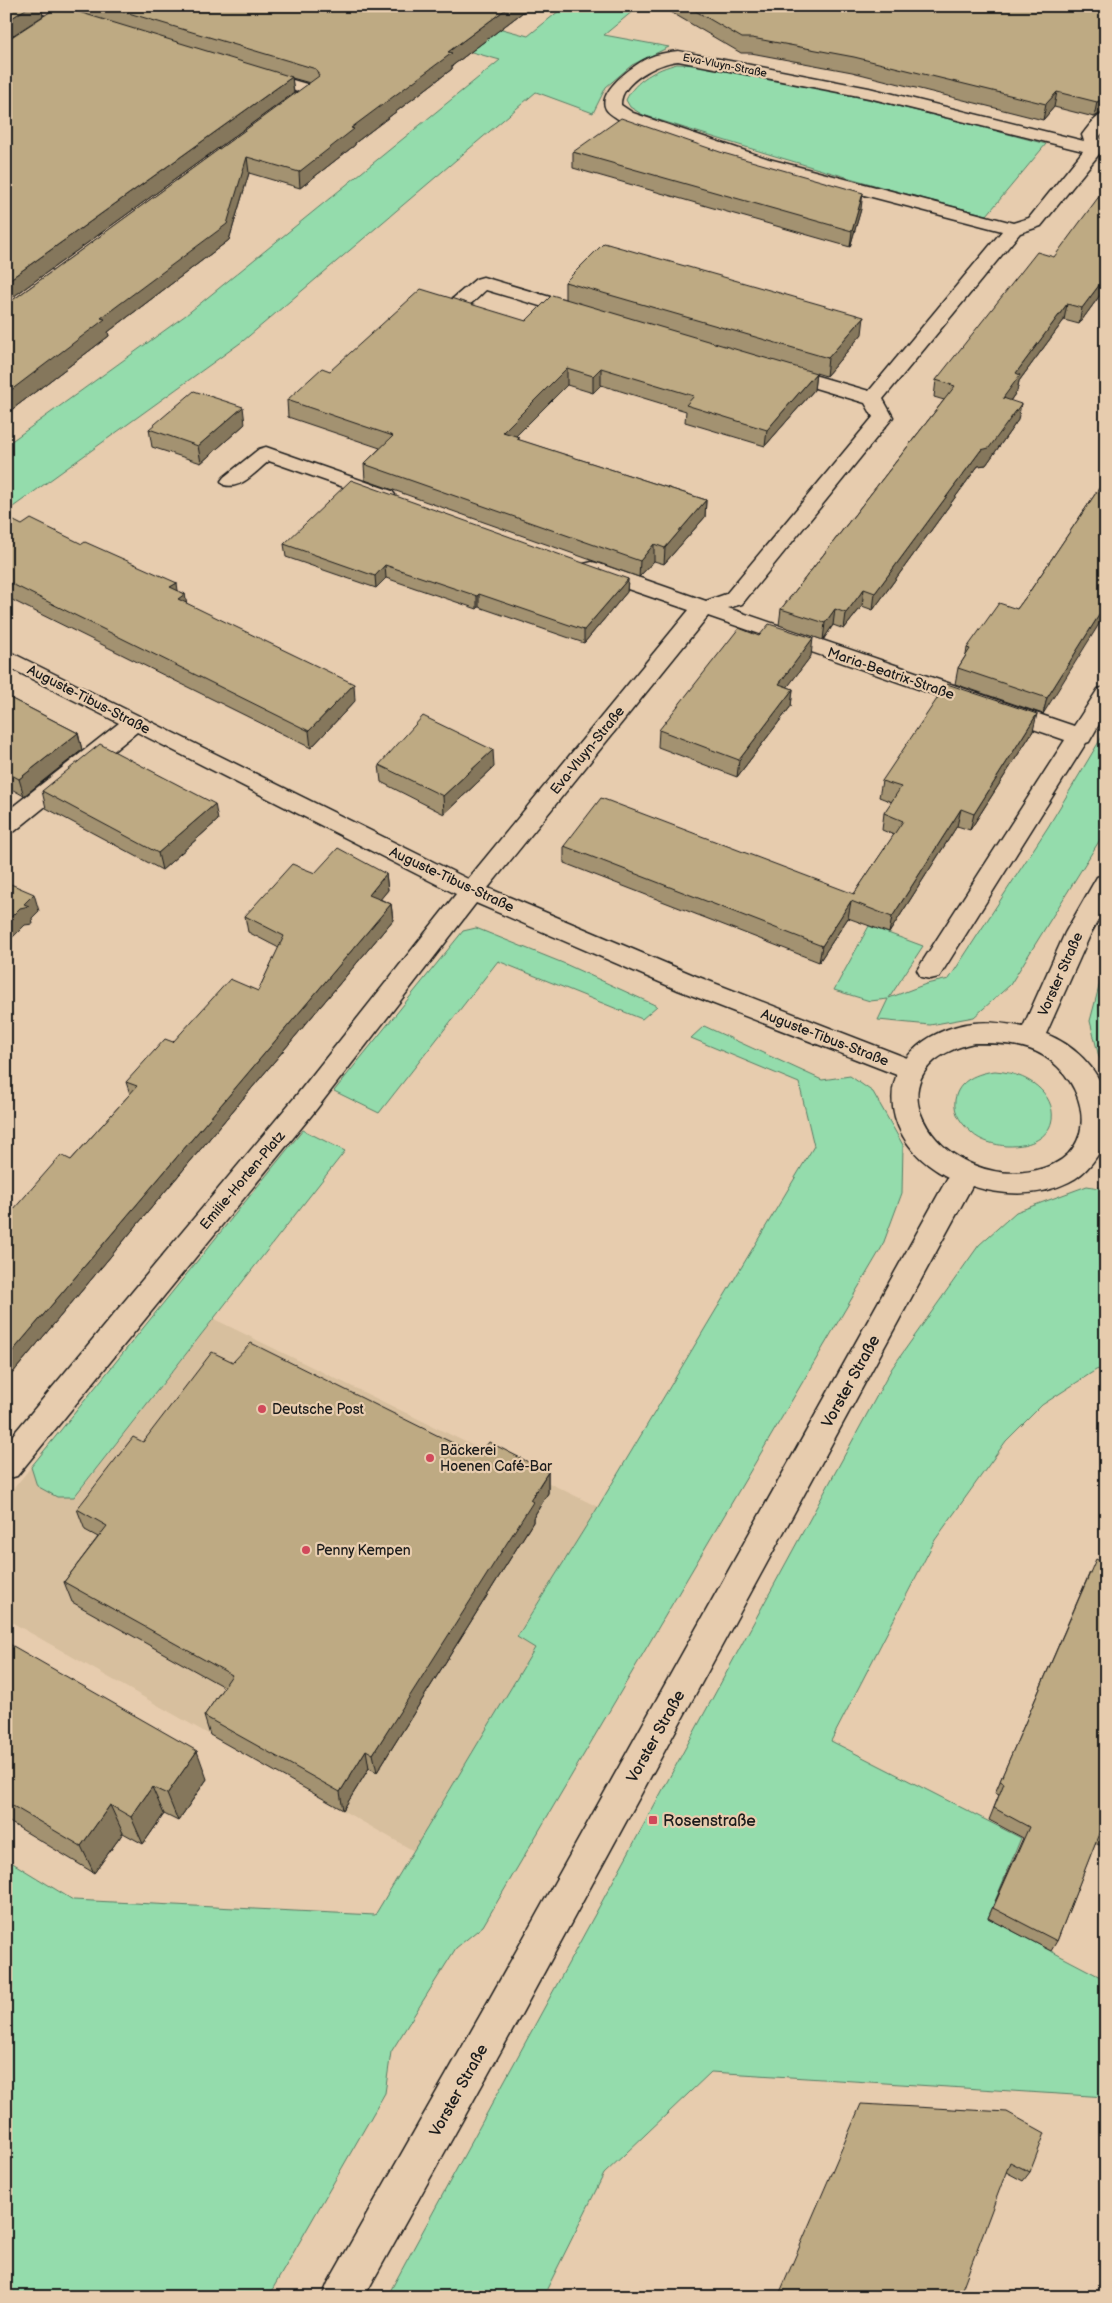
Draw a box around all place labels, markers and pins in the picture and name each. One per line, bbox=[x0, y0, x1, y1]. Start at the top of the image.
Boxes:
place label: Deutsche Post bbox=[272, 1401, 365, 1418]
marker: Deutsche Post bbox=[256, 1403, 268, 1415]
place label: Bäckerei Hoenen Café-Bar bbox=[440, 1442, 553, 1475]
marker: Bäckerei Hoenen Café-Bar bbox=[424, 1452, 436, 1464]
place label: Penny Kempen bbox=[316, 1542, 411, 1559]
marker: Penny Kempen bbox=[300, 1544, 312, 1556]
place label: Rosenstraße bbox=[663, 1812, 756, 1831]
marker: Rosenstraße bbox=[647, 1814, 659, 1826]

